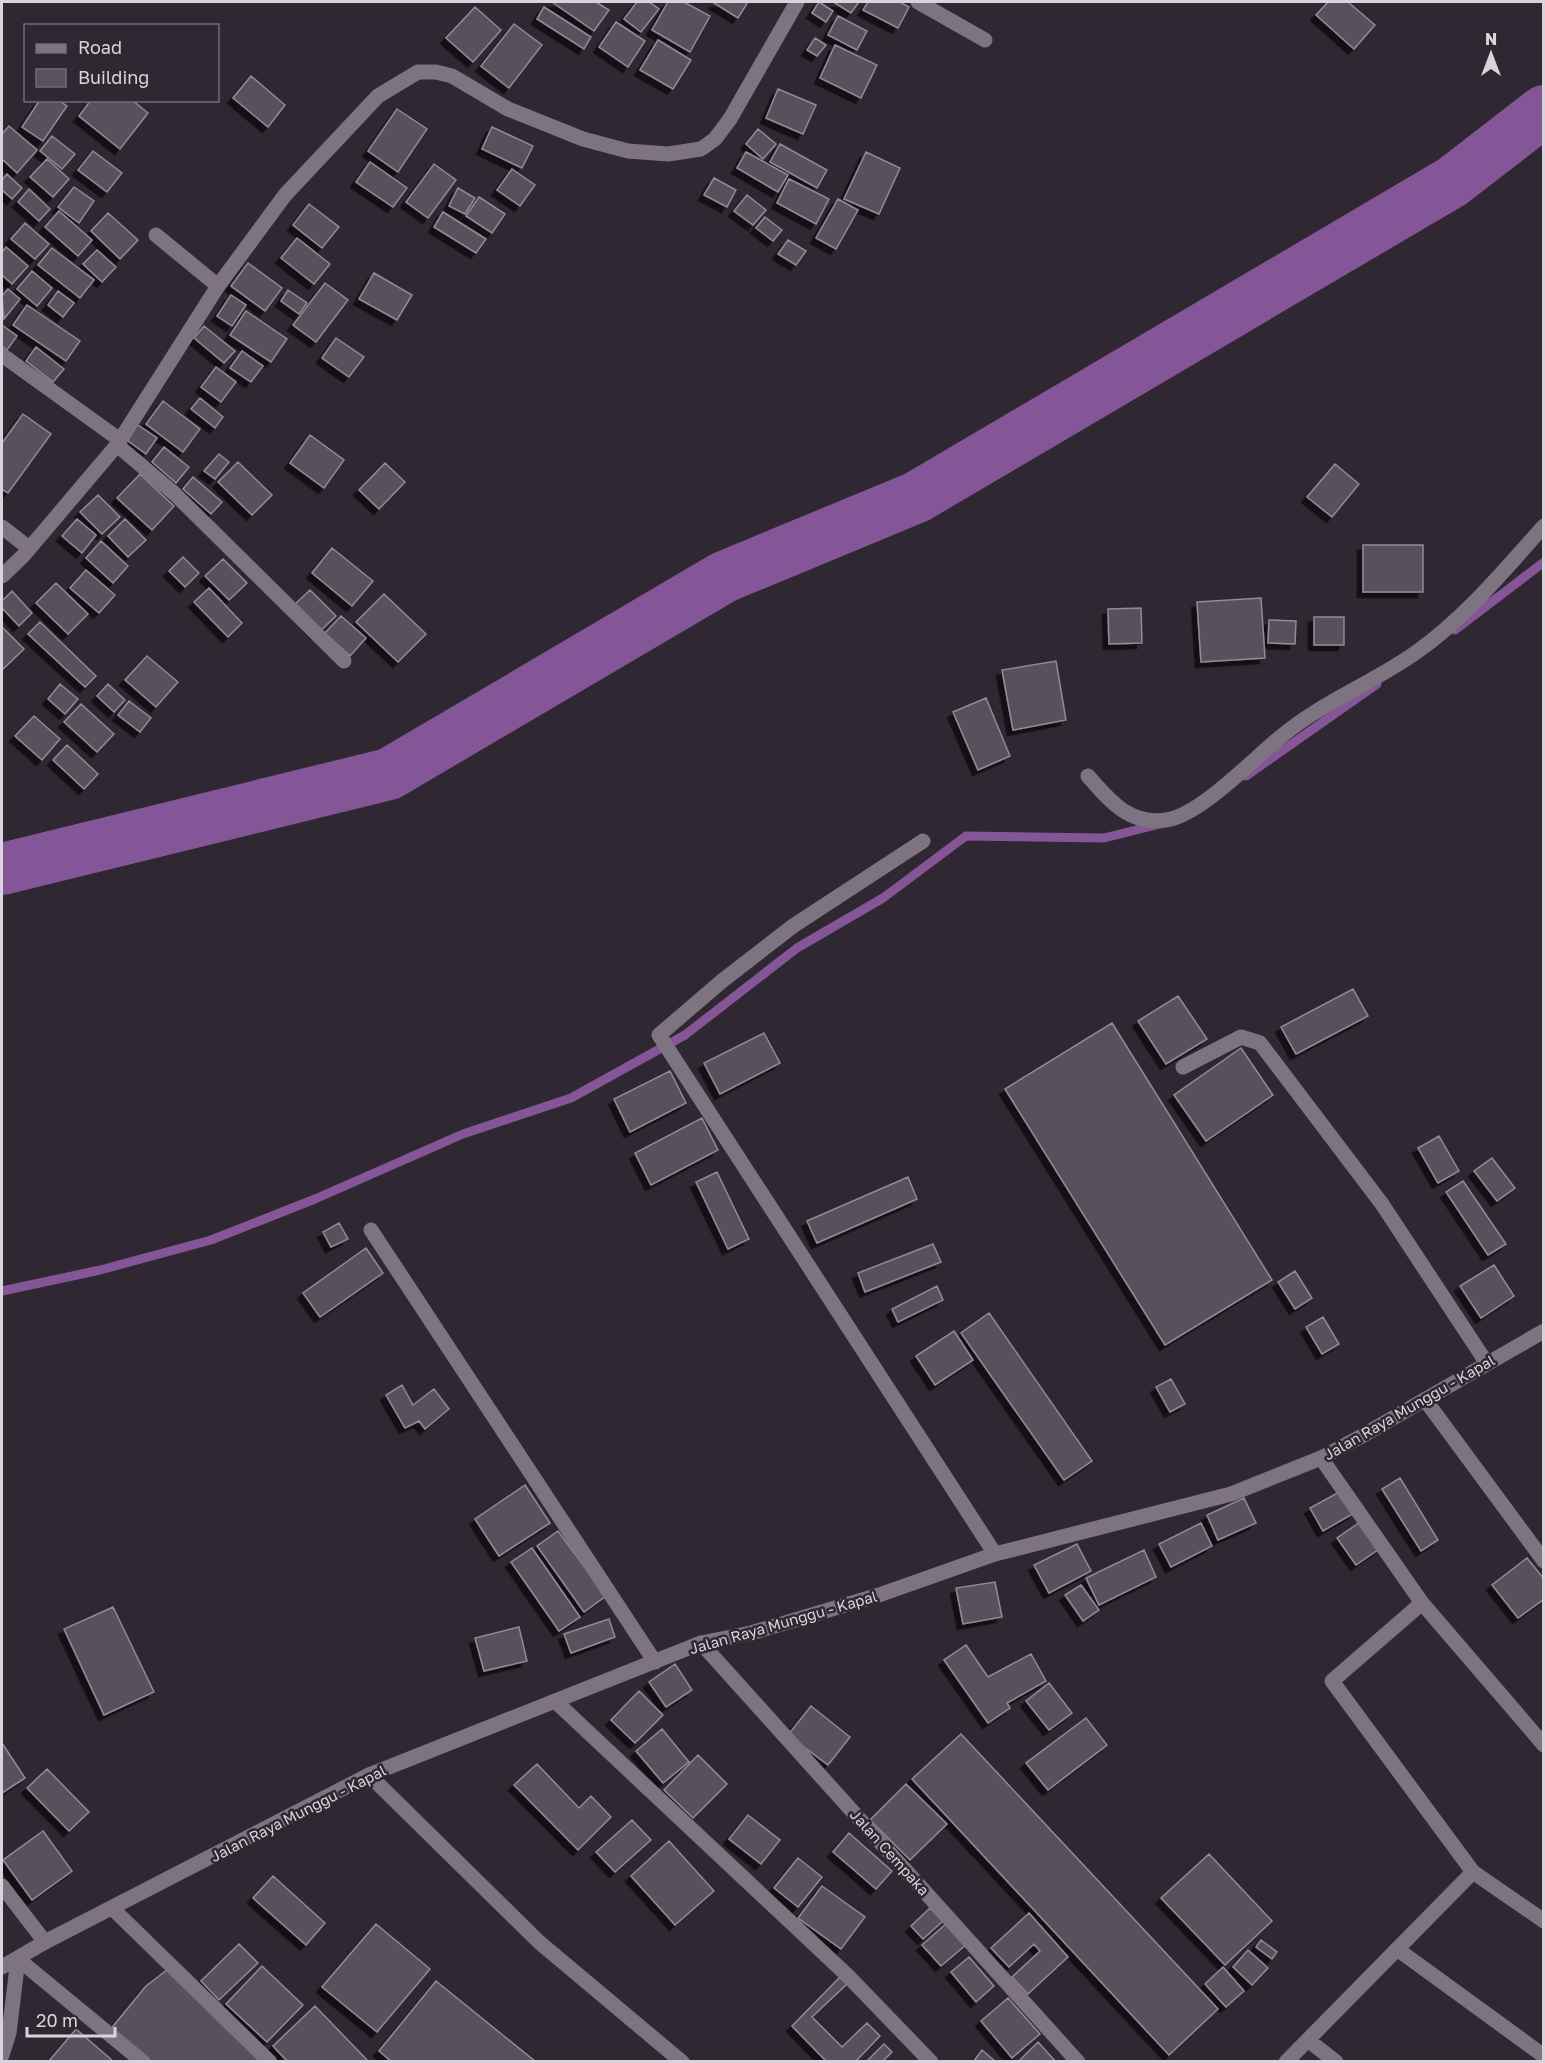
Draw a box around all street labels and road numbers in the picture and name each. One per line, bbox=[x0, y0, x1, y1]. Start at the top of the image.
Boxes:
street label: Jalan Raya Munggu - Kapal bbox=[1320, 1350, 1498, 1463]
street label: Jalan Raya Munggu - Kapal bbox=[687, 1586, 879, 1657]
street label: Jalan Raya Munggu - Kapal bbox=[207, 1761, 389, 1865]
street label: Jalan Cempaka bbox=[847, 1805, 933, 1899]

